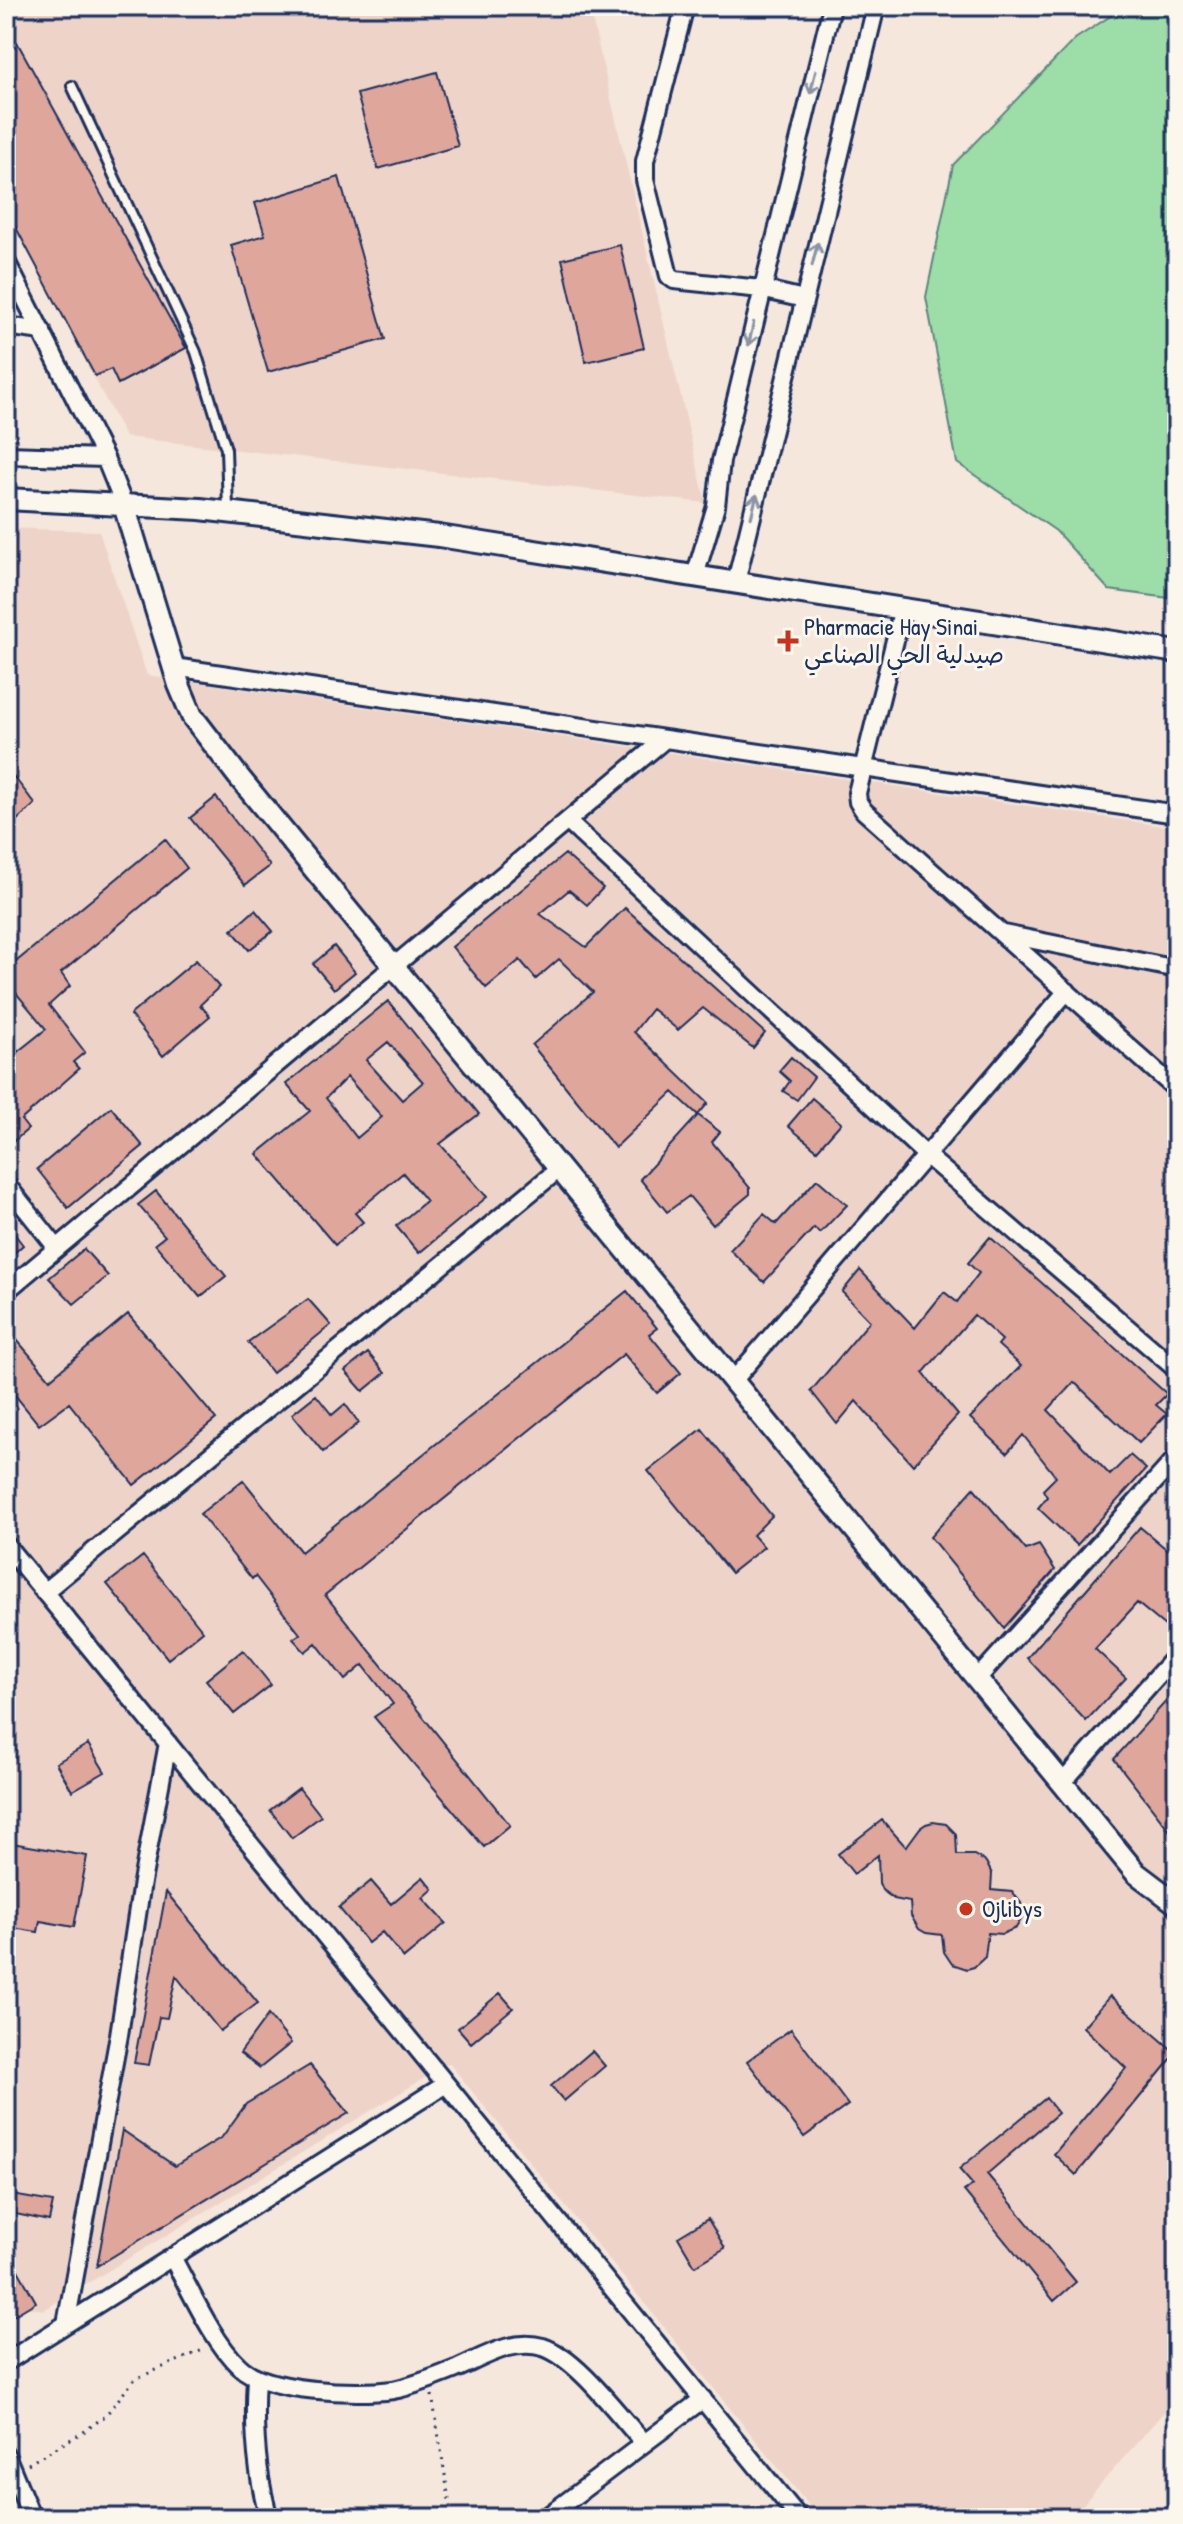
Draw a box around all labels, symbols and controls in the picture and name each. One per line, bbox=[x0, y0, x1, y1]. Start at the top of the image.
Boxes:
one-way arrow bbox=[804, 68, 819, 94]
one-way arrow bbox=[809, 241, 824, 267]
one-way arrow bbox=[742, 321, 757, 347]
one-way arrow bbox=[748, 494, 763, 520]
place label: Pharmacie Hay Sinai صيدلية الحي الصناعي bbox=[804, 610, 1004, 676]
marker: Pharmacie Hay Sinai صيدلية الحي الصناعي bbox=[779, 632, 797, 650]
place label: Ojlibys bbox=[982, 1892, 1042, 1924]
marker: Ojlibys bbox=[957, 1900, 975, 1918]

